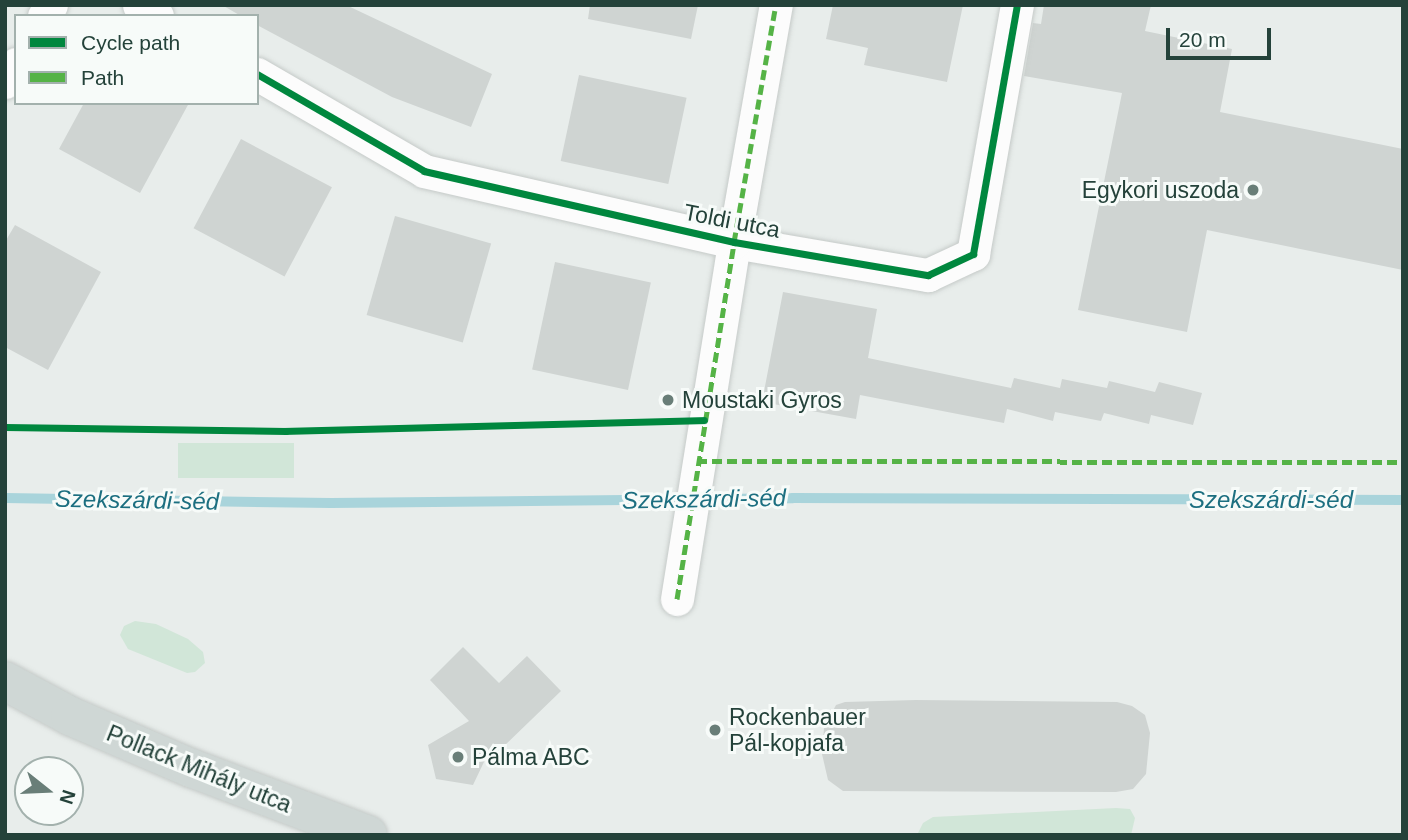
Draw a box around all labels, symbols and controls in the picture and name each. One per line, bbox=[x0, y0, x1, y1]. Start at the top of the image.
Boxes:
legend bbox=[14, 14, 259, 105]
scale bar bbox=[1170, 14, 1275, 58]
text: 20 m bbox=[1179, 28, 1226, 51]
text: Cycle path bbox=[81, 31, 180, 54]
text: Path bbox=[81, 66, 124, 89]
place label: Egykori uszoda bbox=[1082, 176, 1239, 204]
marker: Egykori uszoda bbox=[1245, 182, 1261, 198]
street label: Toldi utca bbox=[682, 198, 782, 244]
place label: Moustaki Gyros bbox=[682, 386, 842, 414]
marker: Moustaki Gyros bbox=[660, 392, 676, 408]
water label: Szekszárdi-séd bbox=[622, 483, 786, 515]
water label: Szekszárdi-séd bbox=[55, 484, 219, 516]
water label: Szekszárdi-séd bbox=[1189, 486, 1353, 514]
place label: Rockenbauer Pál-kopjafa bbox=[729, 703, 866, 757]
street label: Pollack Mihály utca bbox=[103, 719, 295, 819]
marker: Rockenbauer Pál-kopjafa bbox=[707, 722, 723, 738]
place label: Pálma ABC bbox=[472, 743, 591, 771]
marker: Pálma ABC bbox=[450, 749, 466, 765]
north arrow bbox=[14, 756, 84, 826]
text: N bbox=[55, 787, 80, 807]

